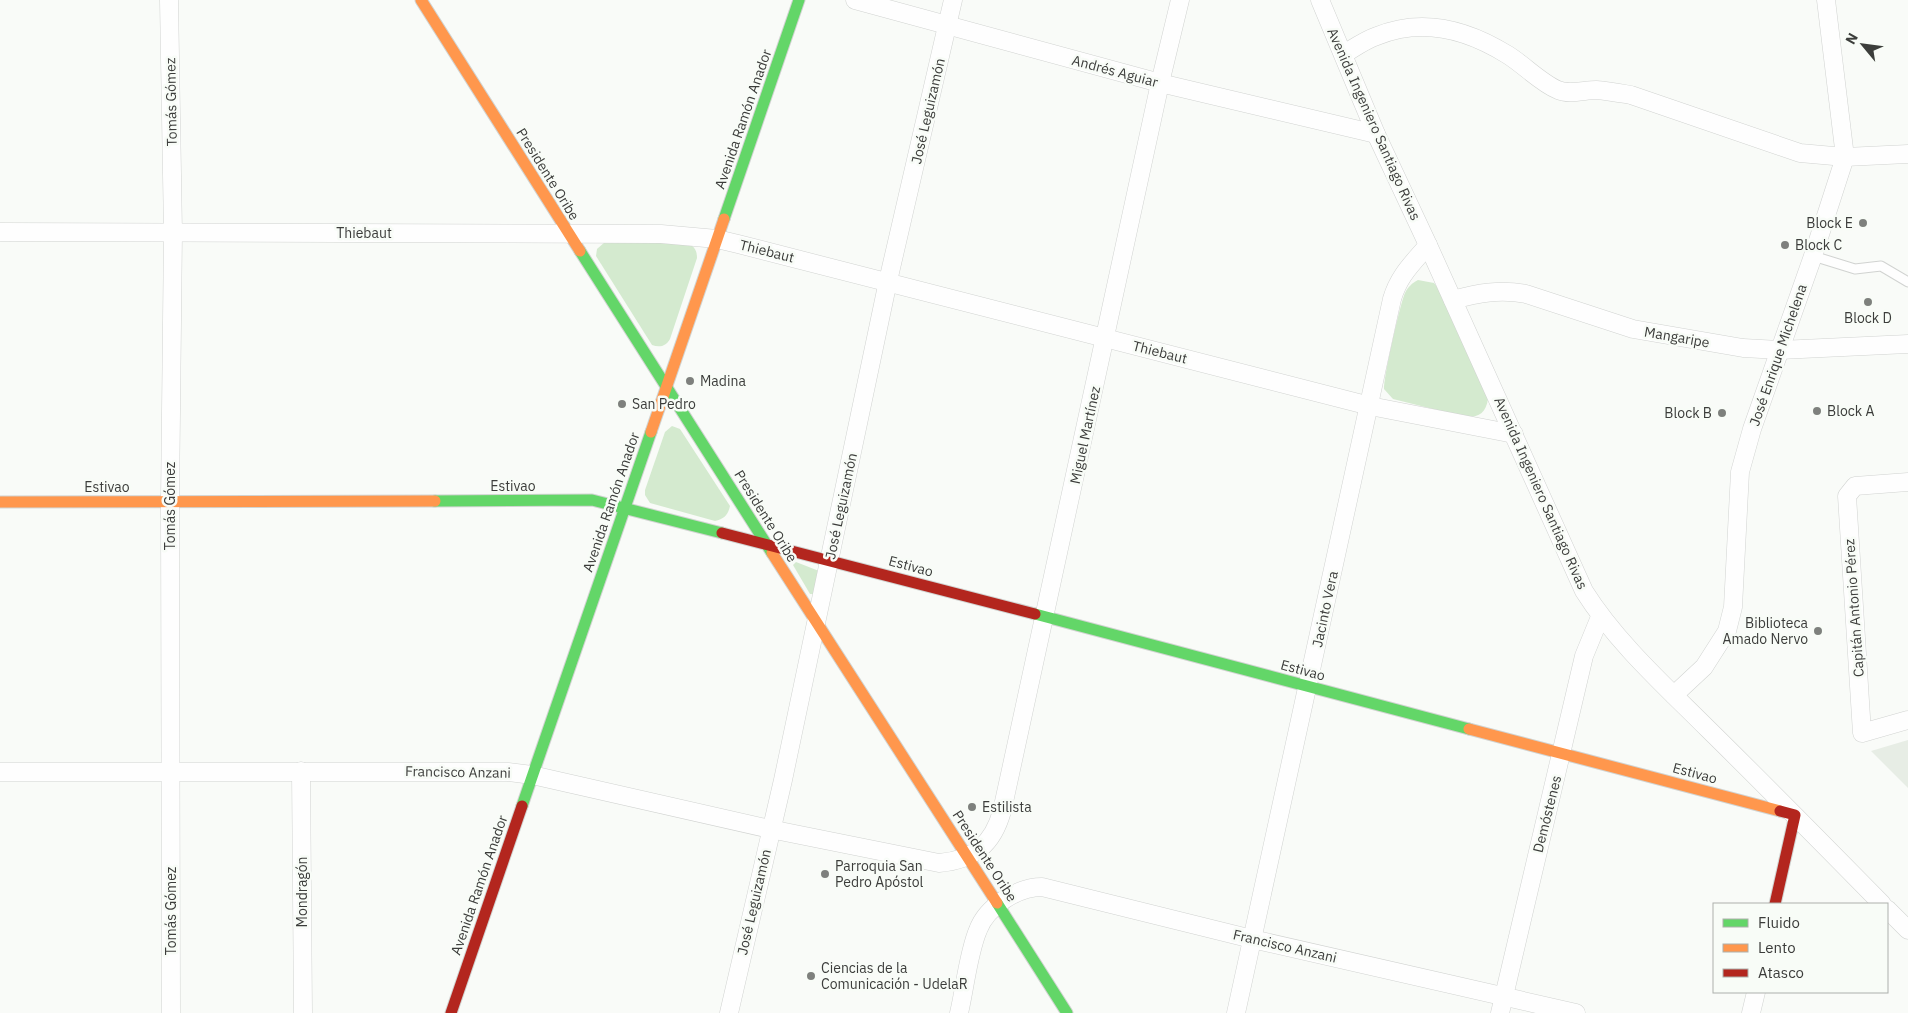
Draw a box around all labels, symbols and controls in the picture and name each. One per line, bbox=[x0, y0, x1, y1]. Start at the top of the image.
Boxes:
north arrow bbox=[1838, 20, 1888, 70]
street label: Avenida Ingeniero Santiago Rivas bbox=[1323, 25, 1425, 223]
text: N bbox=[1841, 30, 1862, 47]
street label: Avenida Ramón Anador bbox=[711, 47, 775, 191]
street label: Andrés Aguiar bbox=[1070, 51, 1160, 91]
street label: José Leguizamón bbox=[907, 56, 949, 166]
street label: Tomás Gómez bbox=[161, 57, 181, 146]
street label: Presidente Oribe bbox=[512, 125, 584, 224]
place label: Block E bbox=[1806, 214, 1853, 232]
marker: Block E bbox=[1857, 217, 1869, 229]
street label: Thiebaut bbox=[336, 224, 392, 242]
street label: Thiebaut bbox=[738, 236, 796, 266]
place label: Block C bbox=[1795, 236, 1843, 254]
marker: Block C bbox=[1779, 239, 1791, 251]
street label: José Enrique Michelena bbox=[1745, 281, 1811, 428]
marker: Block D bbox=[1862, 296, 1874, 308]
place label: Block D bbox=[1844, 309, 1892, 327]
street label: Mangaripe bbox=[1643, 322, 1711, 352]
street label: Thiebaut bbox=[1131, 337, 1189, 367]
place label: Madina bbox=[700, 372, 746, 390]
marker: Madina bbox=[684, 375, 696, 387]
street label: Miguel Martínez bbox=[1066, 384, 1104, 486]
street label: Avenida Ingeniero Santiago Rivas bbox=[1490, 394, 1592, 592]
place label: San Pedro bbox=[632, 395, 696, 413]
marker: San Pedro bbox=[616, 398, 628, 410]
place label: Block A bbox=[1827, 402, 1875, 420]
place label: Block B bbox=[1664, 404, 1712, 422]
marker: Block A bbox=[1811, 405, 1823, 417]
marker: Block B bbox=[1716, 407, 1728, 419]
street label: Avenida Ramón Anador bbox=[579, 430, 643, 574]
street label: José Leguizamón bbox=[821, 451, 861, 561]
street label: Tomás Gómez bbox=[161, 461, 179, 550]
street label: Presidente Oribe bbox=[730, 467, 802, 566]
street label: Estivao bbox=[490, 477, 536, 495]
street label: Estivao bbox=[84, 478, 130, 496]
street label: Capitán Antonio Pérez bbox=[1840, 538, 1868, 678]
street label: Estivao bbox=[887, 551, 935, 581]
street label: Jacinto Vera bbox=[1308, 569, 1342, 649]
place label: Biblioteca Amado Nervo bbox=[1723, 614, 1809, 648]
marker: Biblioteca Amado Nervo bbox=[1812, 625, 1824, 637]
street label: Estivao bbox=[1279, 655, 1327, 685]
street label: Estivao bbox=[1671, 758, 1719, 788]
street label: Francisco Anzani bbox=[405, 762, 511, 782]
street label: Demóstenes bbox=[1529, 773, 1565, 854]
place label: Estilista bbox=[982, 798, 1032, 816]
marker: Estilista bbox=[966, 801, 978, 813]
street label: Presidente Oribe bbox=[949, 807, 1021, 905]
street label: Avenida Ramón Anador bbox=[447, 813, 511, 957]
street label: José Leguizamón bbox=[733, 847, 775, 957]
street label: Mondragón bbox=[293, 857, 311, 927]
place label: Parroquia San Pedro Apóstol bbox=[835, 857, 924, 891]
street label: Tomás Gómez bbox=[162, 866, 180, 955]
marker: Parroquia San Pedro Apóstol bbox=[819, 868, 831, 880]
legend bbox=[1713, 903, 1888, 993]
text: Fluido bbox=[1758, 913, 1800, 932]
street label: Francisco Anzani bbox=[1231, 925, 1339, 967]
text: Lento bbox=[1758, 938, 1796, 957]
place label: Ciencias de la Comunicación - UdelaR bbox=[821, 959, 968, 993]
text: Atasco bbox=[1758, 963, 1804, 982]
marker: Ciencias de la Comunicación - UdelaR bbox=[805, 970, 817, 982]

